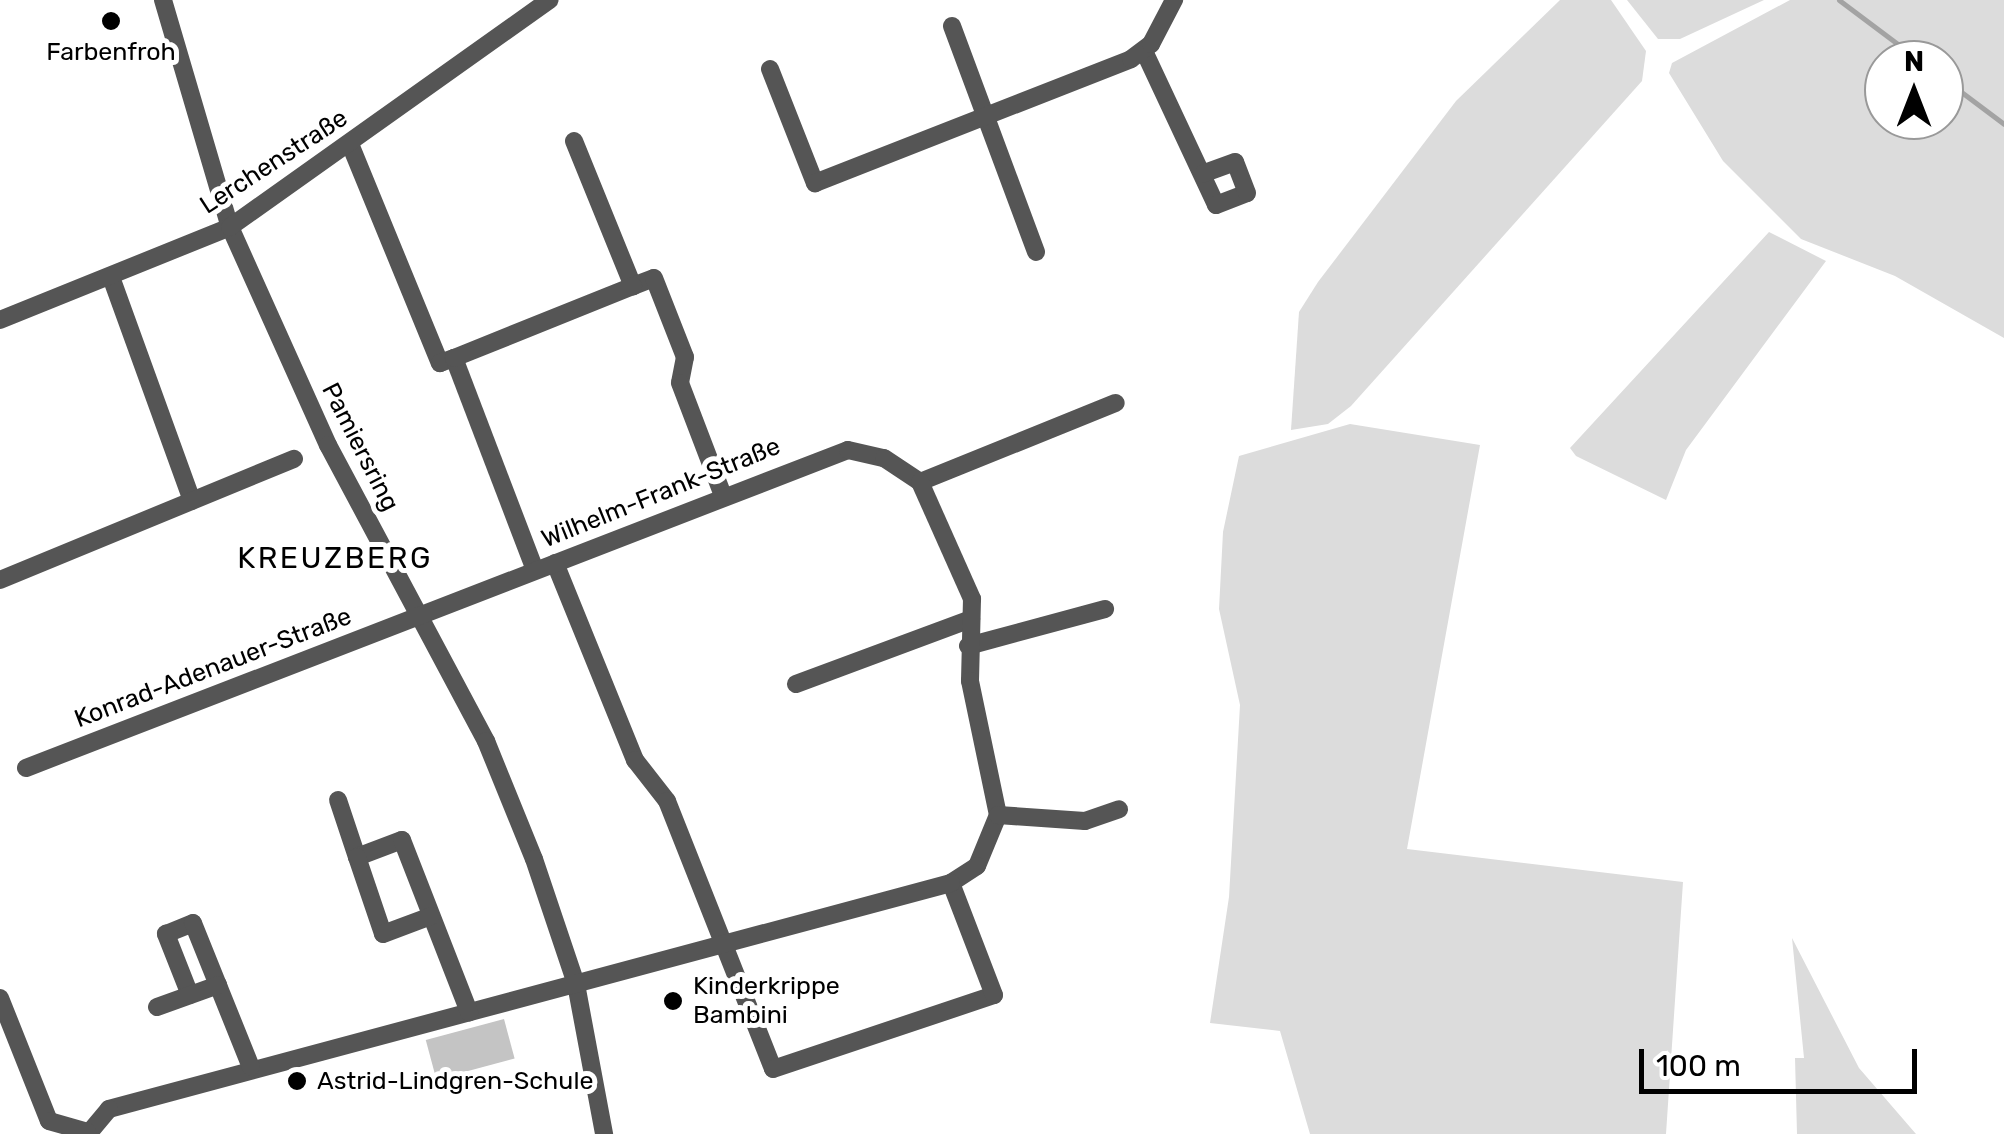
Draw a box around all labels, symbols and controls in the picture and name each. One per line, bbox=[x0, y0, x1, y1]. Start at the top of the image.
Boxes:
marker: Farbenfroh bbox=[100, 10, 122, 32]
place label: Farbenfroh bbox=[46, 37, 176, 67]
north arrow bbox=[1864, 40, 1964, 140]
text: N bbox=[1904, 45, 1924, 78]
street label: Lerchenstraße bbox=[195, 103, 353, 221]
street label: Pamiersring bbox=[315, 378, 405, 516]
street label: Wilhelm-Frank-Straße bbox=[537, 431, 785, 555]
district label: KREUZBERG bbox=[237, 540, 433, 576]
street label: Konrad-Adenauer-Straße bbox=[70, 601, 356, 735]
place label: Kinderkrippe Bambini bbox=[693, 972, 840, 1031]
marker: Kinderkrippe Bambini bbox=[662, 990, 684, 1012]
scale bar bbox=[1644, 1029, 1922, 1091]
text: 100 m bbox=[1656, 1048, 1741, 1084]
place label: Astrid-Lindgren-Schule bbox=[317, 1066, 593, 1096]
marker: Astrid-Lindgren-Schule bbox=[286, 1070, 308, 1092]

